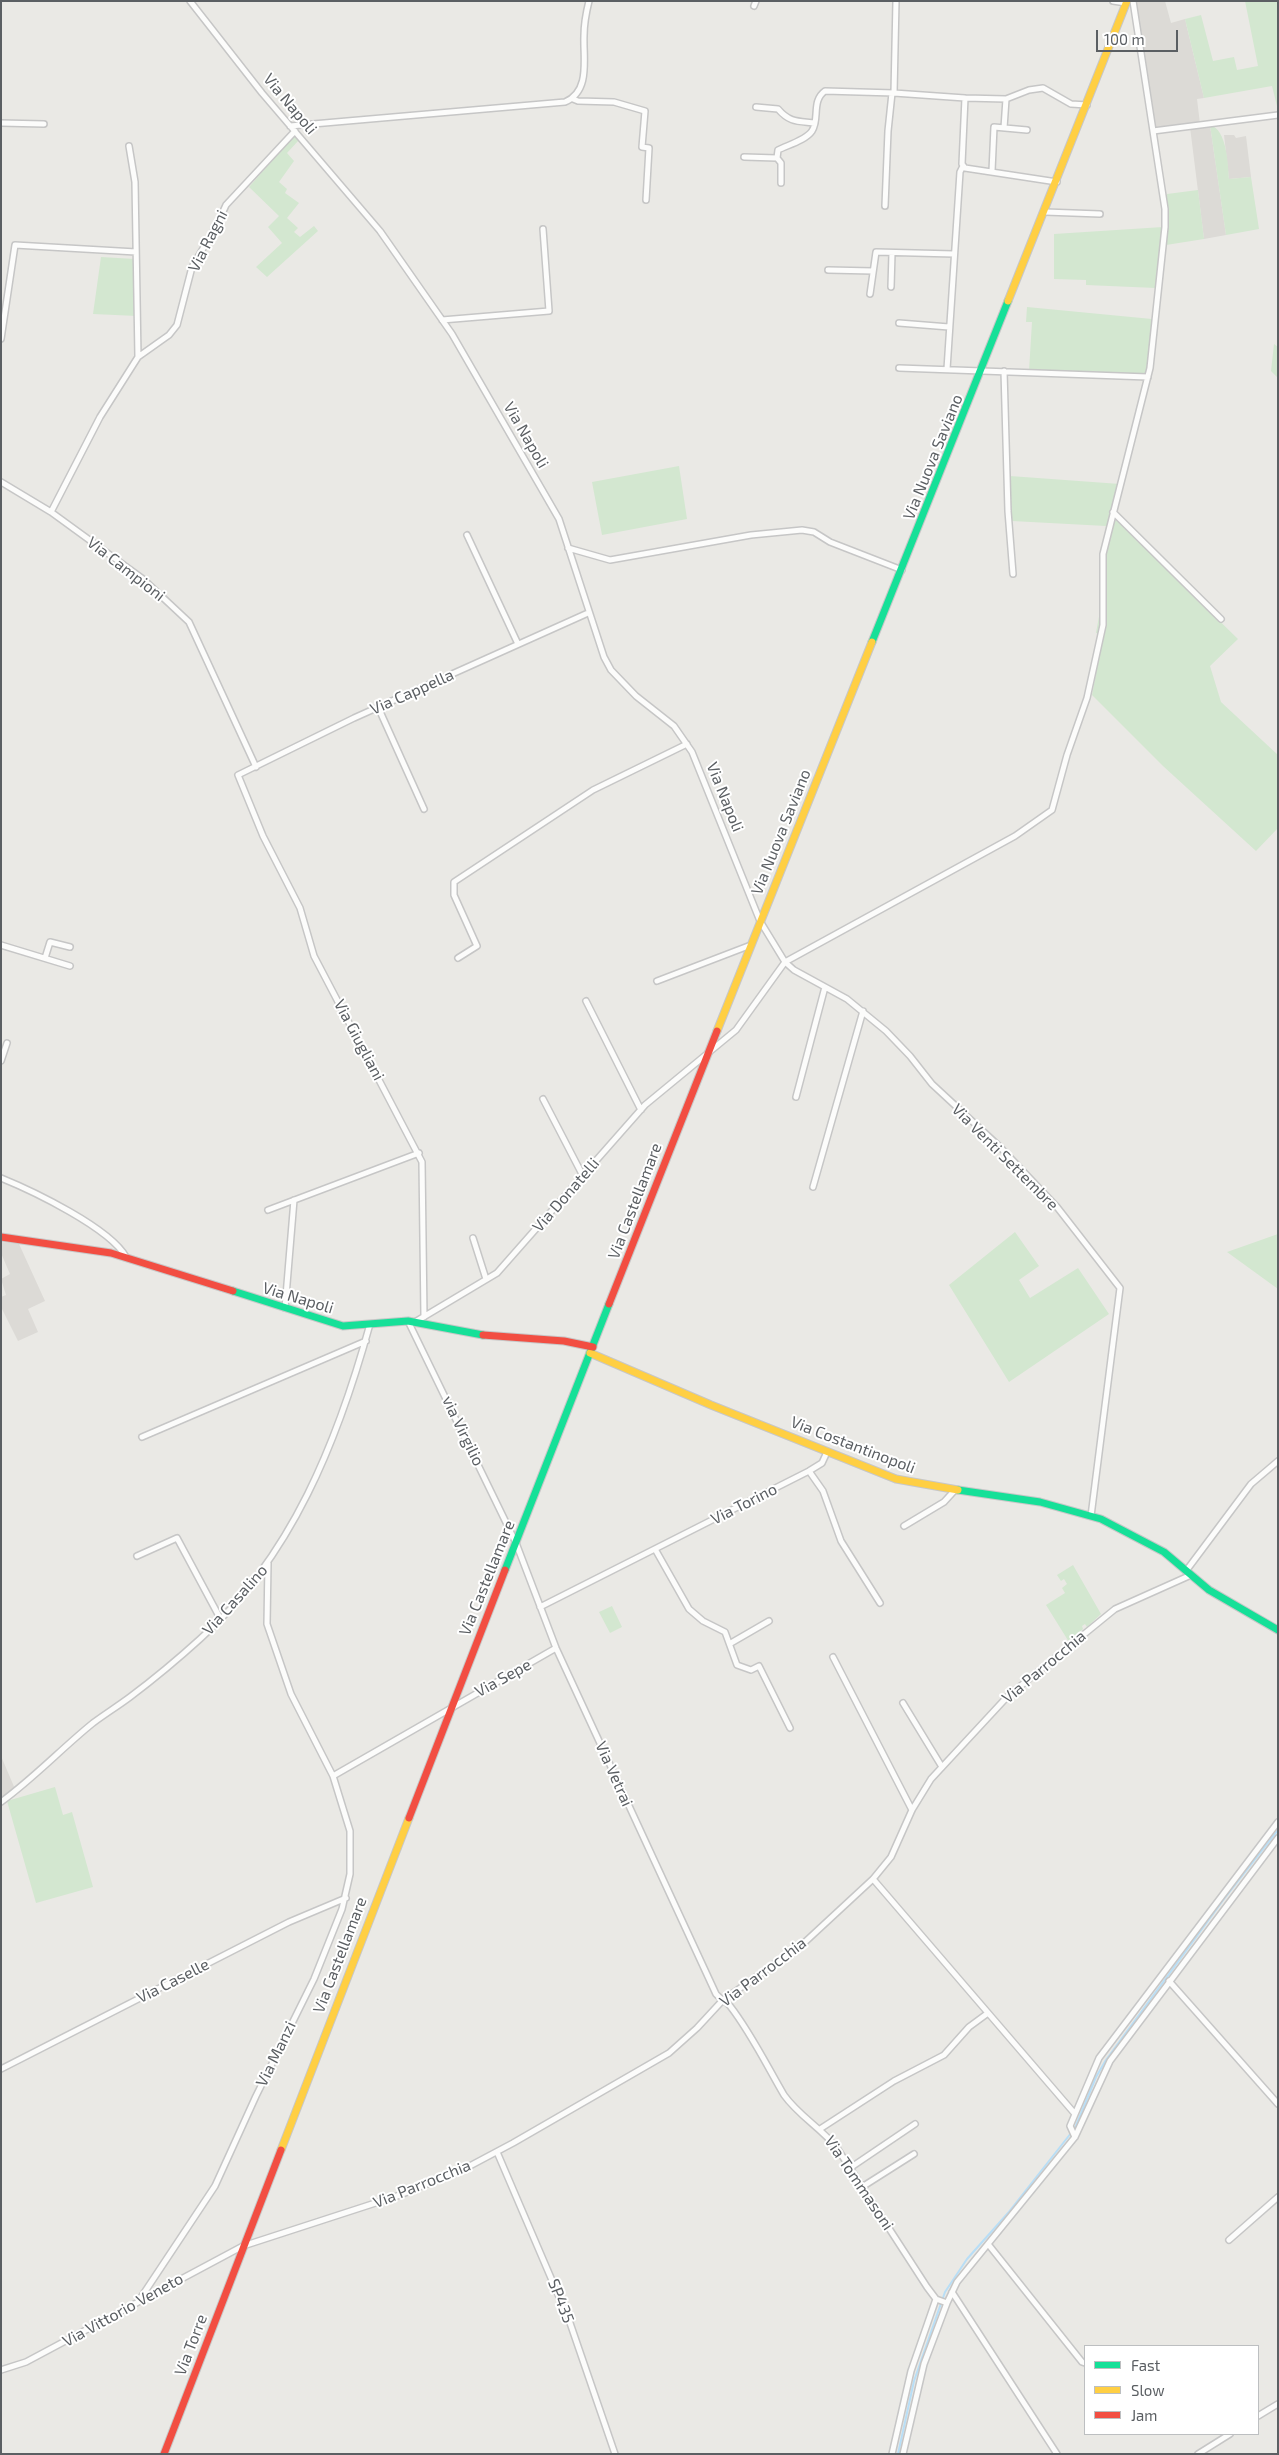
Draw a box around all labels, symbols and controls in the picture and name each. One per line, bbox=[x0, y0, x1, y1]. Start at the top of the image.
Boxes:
scale bar bbox=[1099, 20, 1182, 52]
text: 100 m bbox=[1104, 30, 1145, 48]
street label: Via Napoli bbox=[259, 70, 321, 138]
street label: Via Ragni bbox=[184, 207, 232, 275]
street label: Via Nuova Saviano bbox=[899, 391, 967, 523]
street label: Via Napoli bbox=[499, 398, 553, 472]
street label: Via Campioni bbox=[83, 533, 169, 605]
street label: Via Cappella bbox=[367, 665, 457, 719]
street label: Via Napoli bbox=[702, 759, 748, 835]
street label: Via Nuova Saviano bbox=[747, 766, 815, 898]
street label: Via Giugliani bbox=[330, 996, 388, 1084]
street label: Via Venti Settembre bbox=[948, 1100, 1062, 1214]
street label: Via Castellamare bbox=[604, 1140, 666, 1262]
street label: Via Donatelli bbox=[529, 1154, 603, 1236]
street label: Via Napoli bbox=[260, 1278, 336, 1318]
street label: via Virgilio bbox=[438, 1393, 488, 1469]
street label: Via Costantinopoli bbox=[788, 1412, 918, 1478]
street label: Via Torino bbox=[708, 1479, 780, 1529]
street label: Via Castellamare bbox=[455, 1518, 519, 1638]
street label: Via Casalino bbox=[198, 1561, 272, 1639]
street label: Via Parrocchia bbox=[998, 1626, 1090, 1708]
street label: Via Sepe bbox=[471, 1655, 535, 1701]
street label: Via Vetrai bbox=[591, 1739, 637, 1809]
street label: Via Castellamare bbox=[309, 1894, 371, 2016]
street label: Via Parrocchia bbox=[716, 1933, 810, 2011]
street label: Via Caselle bbox=[134, 1955, 212, 2007]
street label: Via Manzi bbox=[252, 2018, 300, 2090]
street label: Via Tommasoni bbox=[820, 2132, 898, 2234]
street label: Via Parrocchia bbox=[370, 2156, 474, 2212]
street label: Via Vittorio Veneto bbox=[59, 2269, 187, 2351]
street label: SP435 bbox=[544, 2276, 578, 2326]
street label: Via Torre bbox=[171, 2312, 211, 2378]
legend bbox=[1084, 2345, 1259, 2435]
text: Fast bbox=[1131, 2356, 1160, 2374]
text: Slow bbox=[1131, 2381, 1165, 2399]
text: Jam bbox=[1131, 2406, 1157, 2424]

